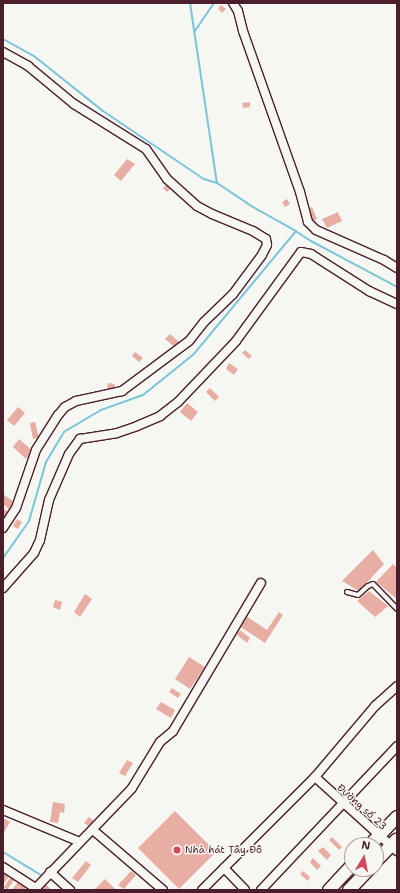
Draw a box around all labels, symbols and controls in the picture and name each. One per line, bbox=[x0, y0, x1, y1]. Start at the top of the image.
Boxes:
street label: Đường số 23 bbox=[335, 782, 389, 832]
north arrow bbox=[344, 837, 384, 877]
text: N bbox=[360, 838, 372, 854]
place label: Nhà hát Tây Đô bbox=[185, 844, 262, 856]
marker: Nhà hát Tây Đô bbox=[172, 845, 182, 855]

